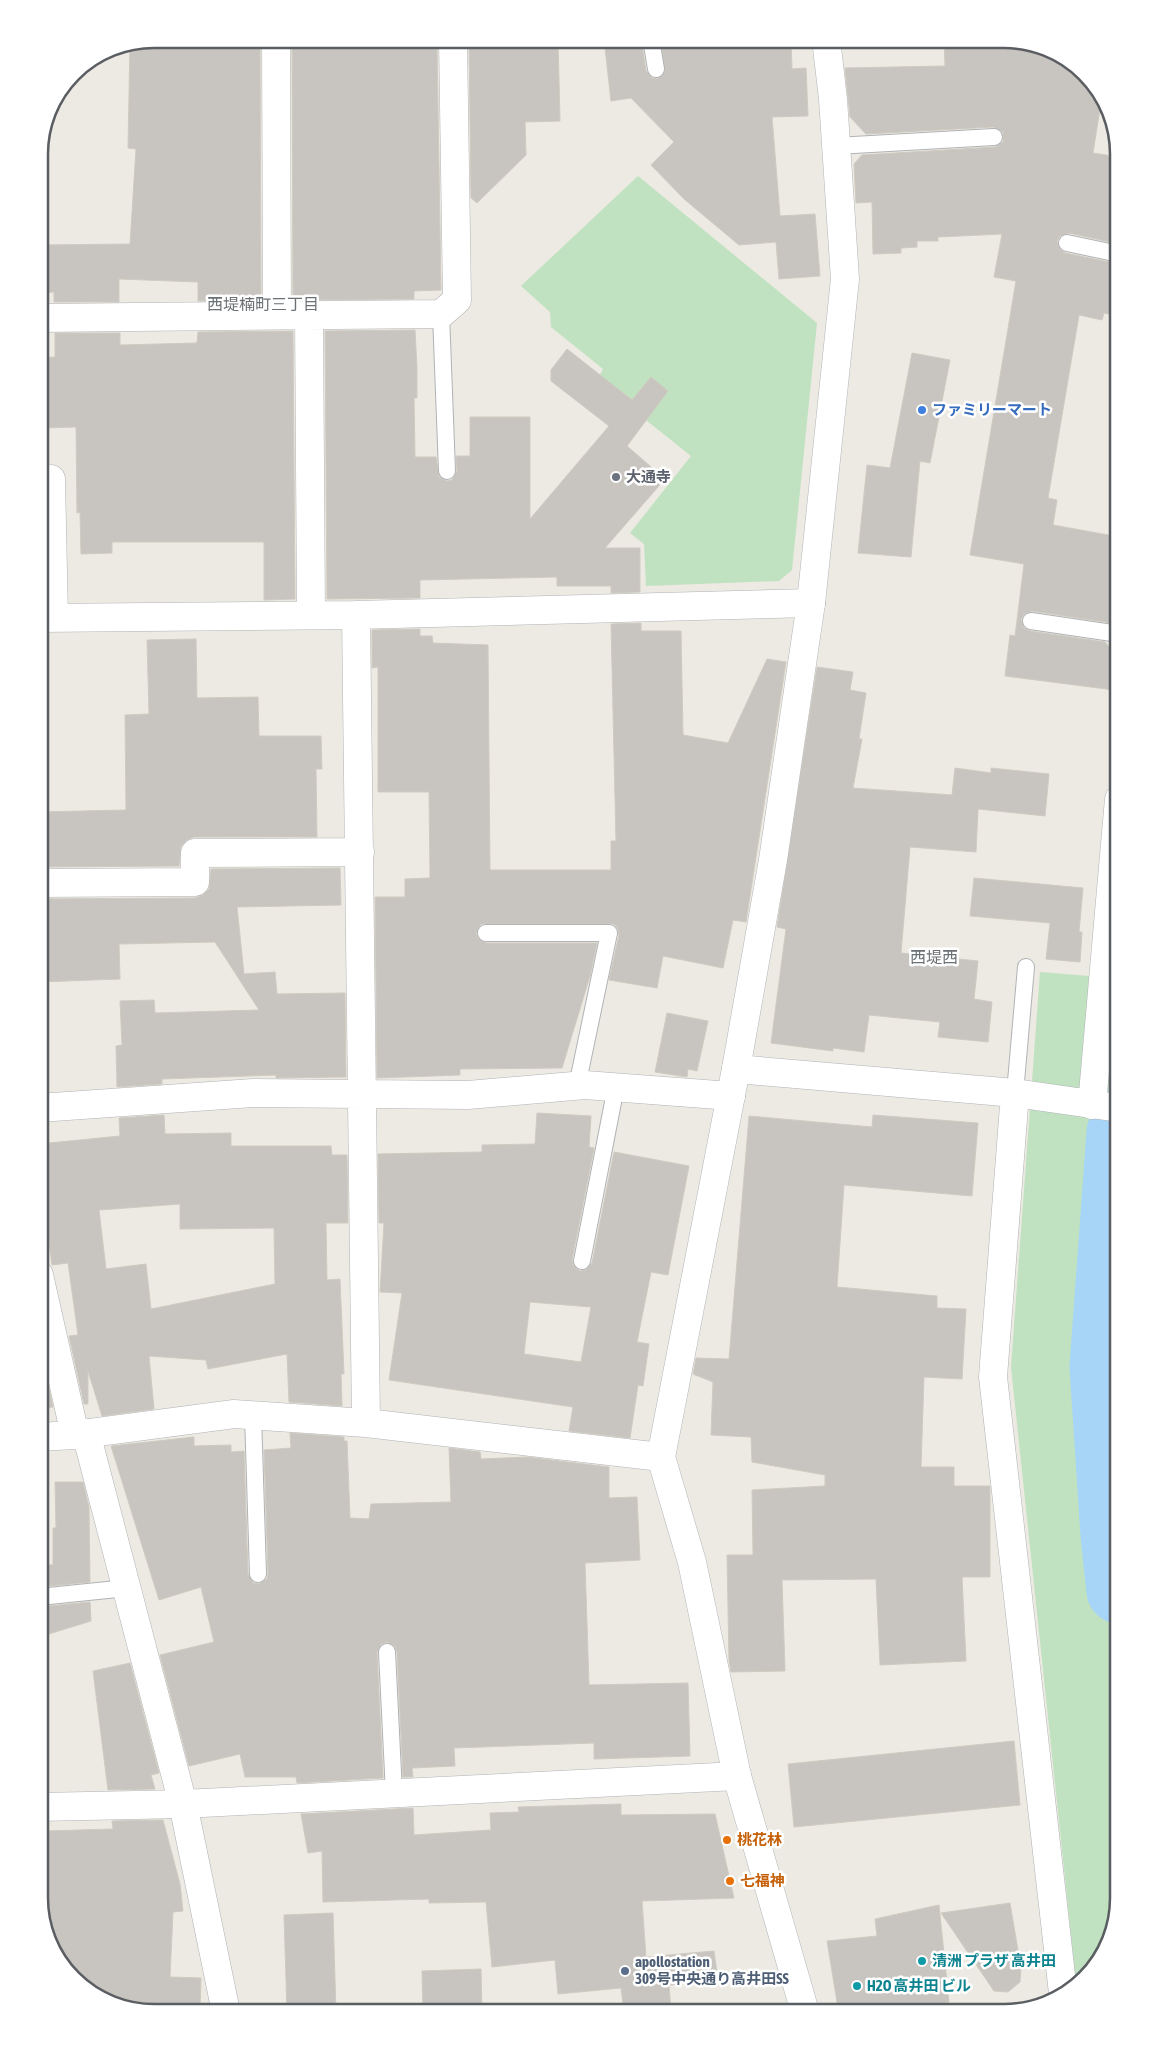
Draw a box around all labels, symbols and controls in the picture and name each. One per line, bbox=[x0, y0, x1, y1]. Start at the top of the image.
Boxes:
district label: 西堤楠町三丁目 bbox=[207, 295, 319, 313]
place label: ファミリーマート bbox=[932, 401, 1052, 418]
marker: ファミリーマート bbox=[916, 404, 928, 416]
place label: 大通寺 bbox=[626, 468, 671, 485]
marker: 大通寺 bbox=[610, 471, 622, 483]
district label: 西堤西 bbox=[910, 948, 958, 966]
place label: 桃花林 bbox=[737, 1831, 782, 1848]
marker: 桃花林 bbox=[721, 1834, 733, 1846]
place label: 七福神 bbox=[740, 1872, 785, 1889]
marker: 七福神 bbox=[724, 1875, 736, 1887]
place label: 清洲 プラザ 高井田 bbox=[932, 1952, 1056, 1969]
place label: apollostation 309号中央通り高井田SS bbox=[635, 1953, 789, 1987]
marker: 清洲 プラザ 高井田 bbox=[916, 1955, 928, 1967]
marker: apollostation 309号中央通り高井田SS bbox=[619, 1965, 631, 1977]
place label: H2O 高井田 ビル bbox=[867, 1977, 971, 1994]
marker: H2O 高井田 ビル bbox=[851, 1980, 863, 1992]

